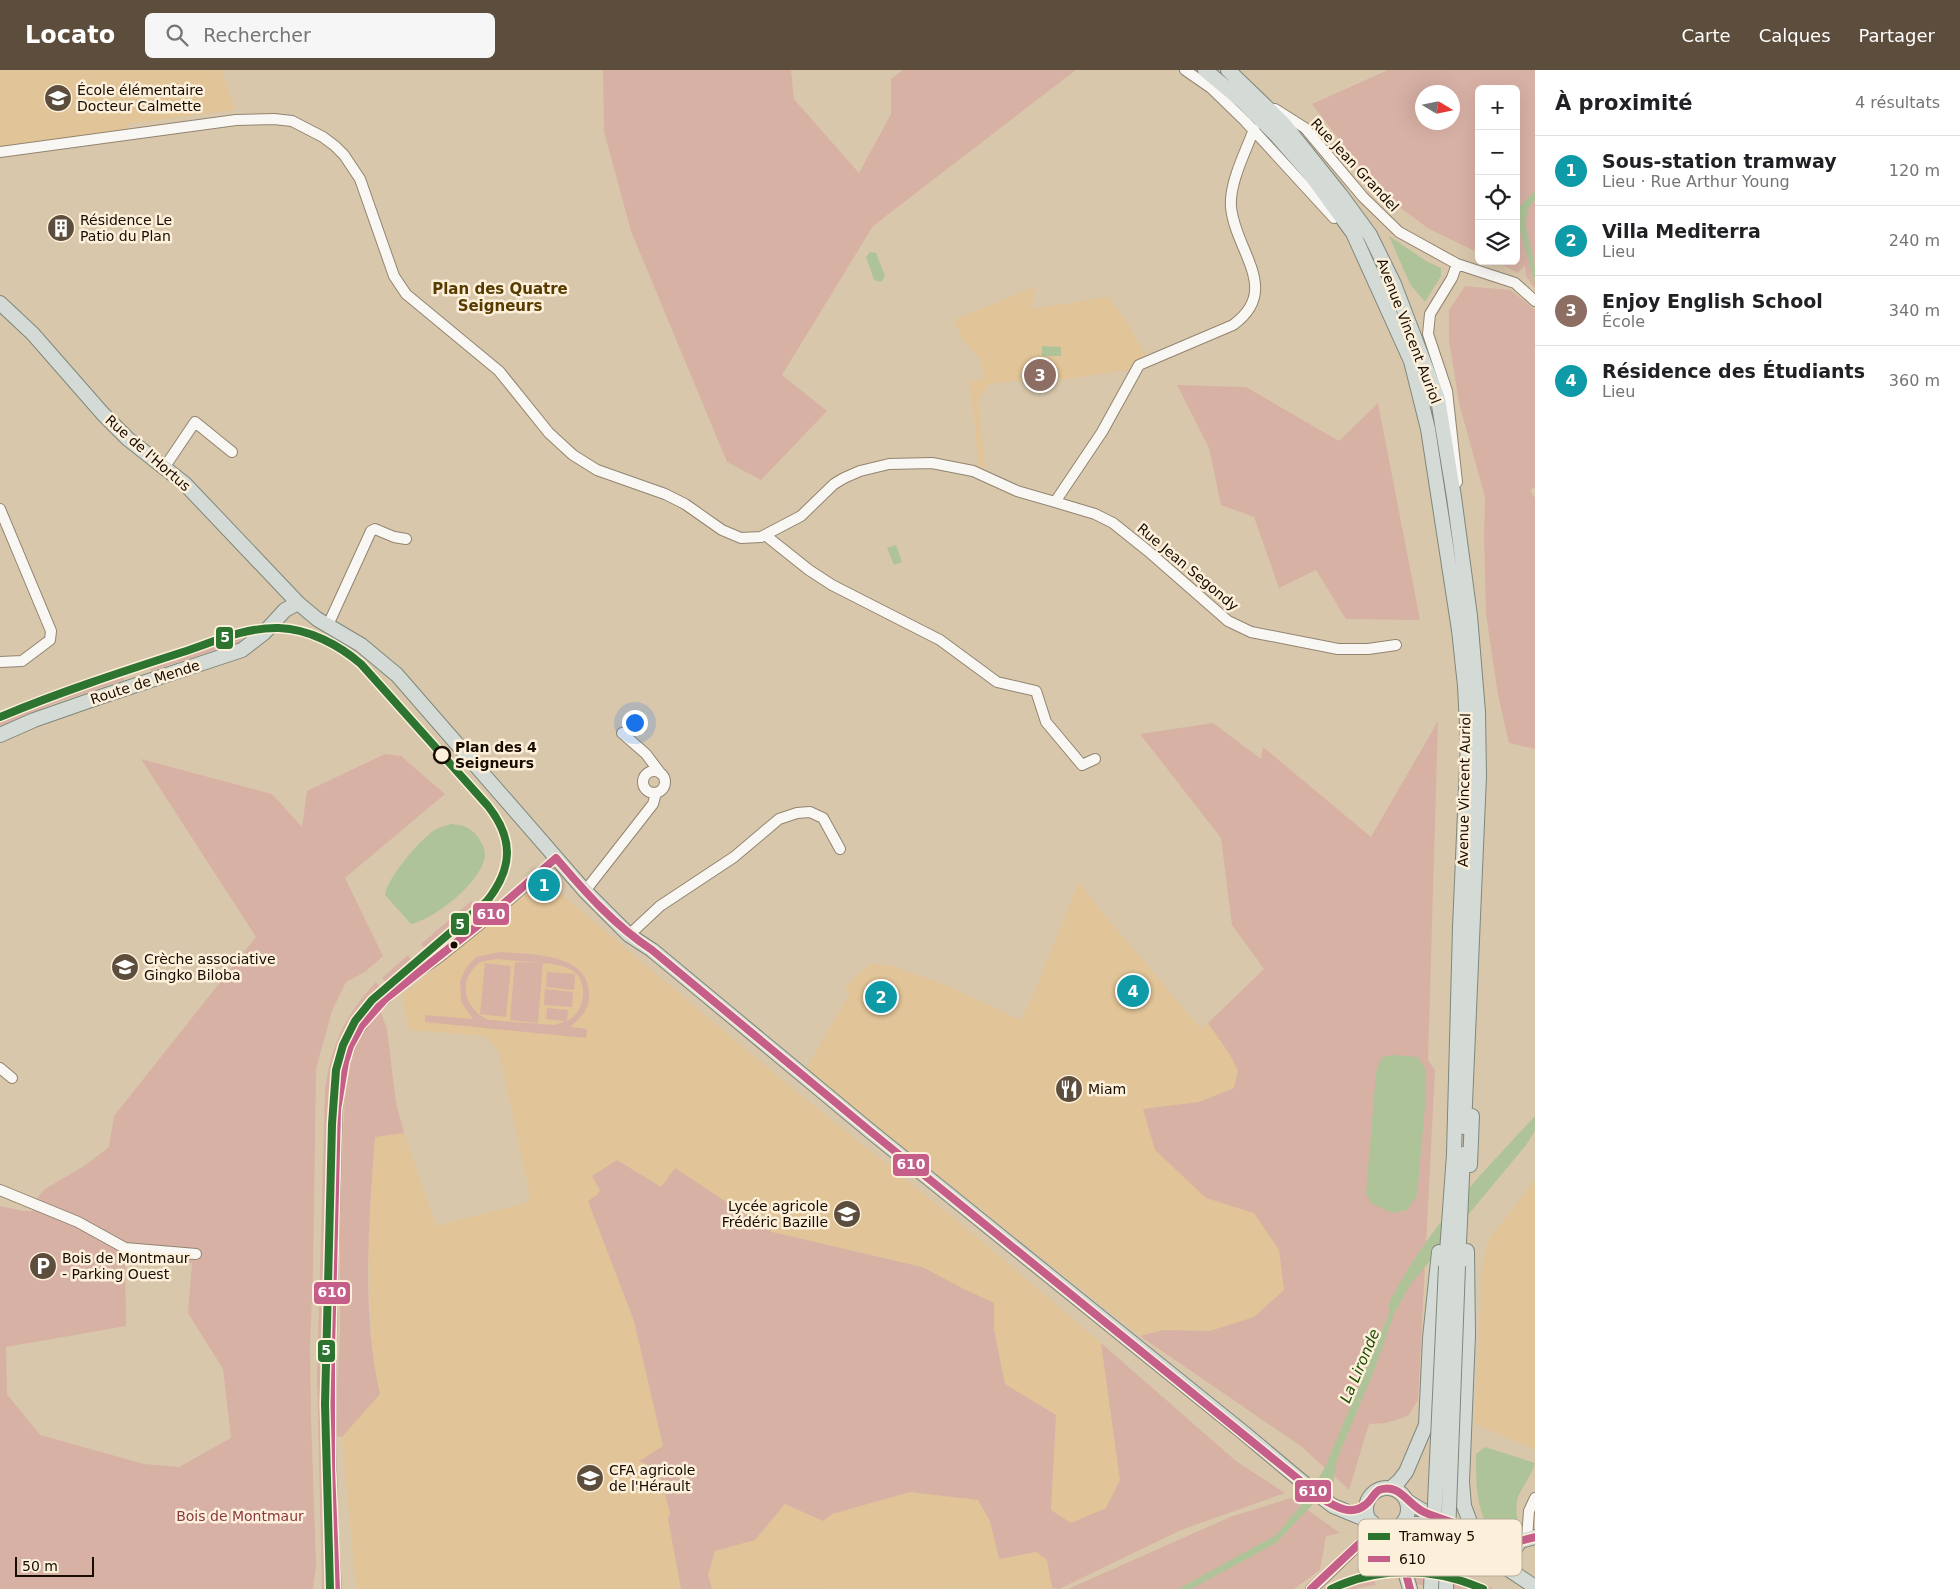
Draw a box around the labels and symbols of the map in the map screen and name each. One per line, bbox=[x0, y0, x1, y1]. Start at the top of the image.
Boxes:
place label: École élémentaire Docteur Calmette bbox=[77, 82, 203, 114]
school or university icon: École élémentaire Docteur Calmette bbox=[43, 83, 73, 113]
north arrow bbox=[1415, 85, 1460, 130]
street label: Rue Jean Grandel bbox=[1308, 115, 1402, 215]
place label: Résidence Le Patio du Plan bbox=[80, 212, 172, 244]
building icon: Résidence Le Patio du Plan bbox=[46, 213, 76, 243]
street label: Avenue Vincent Auriol bbox=[1374, 256, 1444, 406]
district label: Plan des Quatre Seigneurs bbox=[432, 280, 568, 315]
pin: 3 bbox=[1024, 356, 1056, 394]
street label: Rue de l'Hortus bbox=[102, 412, 194, 494]
street label: Rue Jean Segondy bbox=[1134, 520, 1242, 614]
line badge: 5 bbox=[215, 626, 234, 650]
text: 5 bbox=[220, 629, 230, 645]
street label: Route de Mende bbox=[88, 657, 202, 707]
your location bbox=[622, 710, 648, 736]
street label: Avenue Vincent Auriol bbox=[1455, 713, 1473, 867]
place label: Plan des 4 Seigneurs bbox=[455, 739, 537, 771]
marker: Plan des 4 Seigneurs bbox=[433, 746, 451, 764]
pin: 1 bbox=[528, 866, 560, 904]
line badge: 610 bbox=[472, 902, 510, 926]
text: 610 bbox=[476, 906, 506, 922]
line badge: 5 bbox=[450, 912, 470, 936]
text: 5 bbox=[455, 916, 465, 932]
unlabelled marker bbox=[449, 940, 459, 950]
place label: Crèche associative Gingko Biloba bbox=[144, 951, 276, 983]
school or university icon: Crèche associative Gingko Biloba bbox=[110, 952, 140, 982]
pin: 4 bbox=[1117, 972, 1149, 1010]
pin: 2 bbox=[865, 978, 897, 1016]
restaurant icon: Miam bbox=[1054, 1074, 1084, 1104]
place label: Miam bbox=[1088, 1081, 1126, 1097]
line badge: 610 bbox=[892, 1153, 930, 1177]
text: 610 bbox=[896, 1156, 926, 1172]
place label: Lycée agricole Frédéric Bazille bbox=[722, 1198, 828, 1230]
school or university icon: Lycée agricole Frédéric Bazille bbox=[832, 1199, 862, 1229]
place label: Bois de Montmaur - Parking Ouest bbox=[62, 1250, 190, 1282]
parking icon: Bois de Montmaur - Parking Ouest bbox=[28, 1251, 58, 1281]
line badge: 610 bbox=[313, 1281, 351, 1305]
text: 610 bbox=[317, 1284, 347, 1300]
water label: La Lironde bbox=[1336, 1326, 1384, 1406]
line badge: 5 bbox=[317, 1339, 336, 1363]
text: 5 bbox=[321, 1342, 331, 1358]
place label: CFA agricole de l'Hérault bbox=[609, 1462, 695, 1494]
school or university icon: CFA agricole de l'Hérault bbox=[575, 1463, 605, 1493]
line badge: 610 bbox=[1294, 1479, 1332, 1503]
text: 610 bbox=[1298, 1483, 1328, 1499]
park label: Bois de Montmaur bbox=[176, 1508, 304, 1524]
legend bbox=[1358, 1519, 1522, 1576]
text: Tramway 5 bbox=[1398, 1528, 1475, 1544]
text: 610 bbox=[1399, 1551, 1426, 1567]
scale bar bbox=[15, 1554, 94, 1577]

